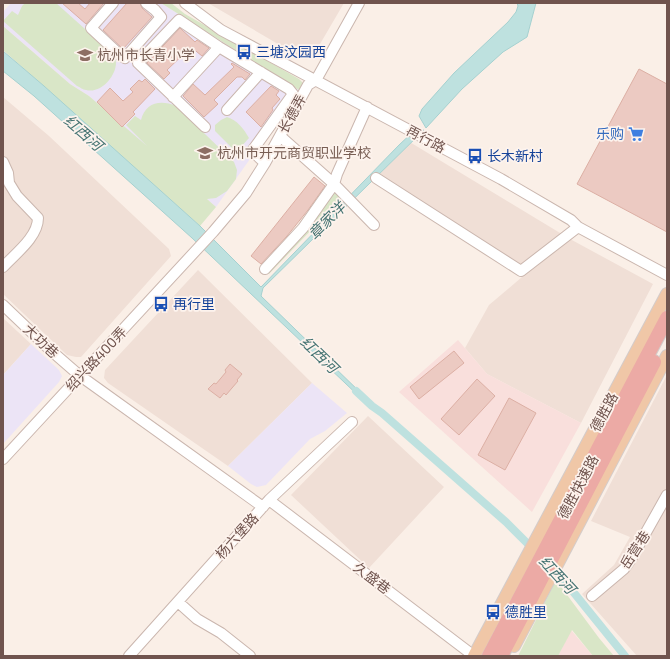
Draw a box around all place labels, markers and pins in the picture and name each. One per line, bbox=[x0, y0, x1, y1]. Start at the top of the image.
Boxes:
bus stop icon: 三塘汶园西 bbox=[235, 43, 253, 61]
place label: 三塘汶园西 bbox=[256, 43, 326, 60]
school or university icon: 杭州市长青小学 bbox=[76, 46, 94, 64]
place label: 杭州市长青小学 bbox=[97, 46, 195, 63]
place label: 乐购 bbox=[596, 125, 624, 142]
supermarket icon: 乐购 bbox=[627, 125, 645, 143]
school or university icon: 杭州市开元商贸职业学校 bbox=[196, 144, 214, 162]
place label: 杭州市开元商贸职业学校 bbox=[217, 144, 371, 161]
bus stop icon: 长木新村 bbox=[466, 147, 484, 165]
place label: 长木新村 bbox=[487, 147, 543, 164]
bus stop icon: 再行里 bbox=[152, 295, 170, 313]
place label: 再行里 bbox=[173, 295, 215, 312]
bus stop icon: 德胜里 bbox=[484, 603, 502, 621]
place label: 德胜里 bbox=[505, 603, 547, 620]

